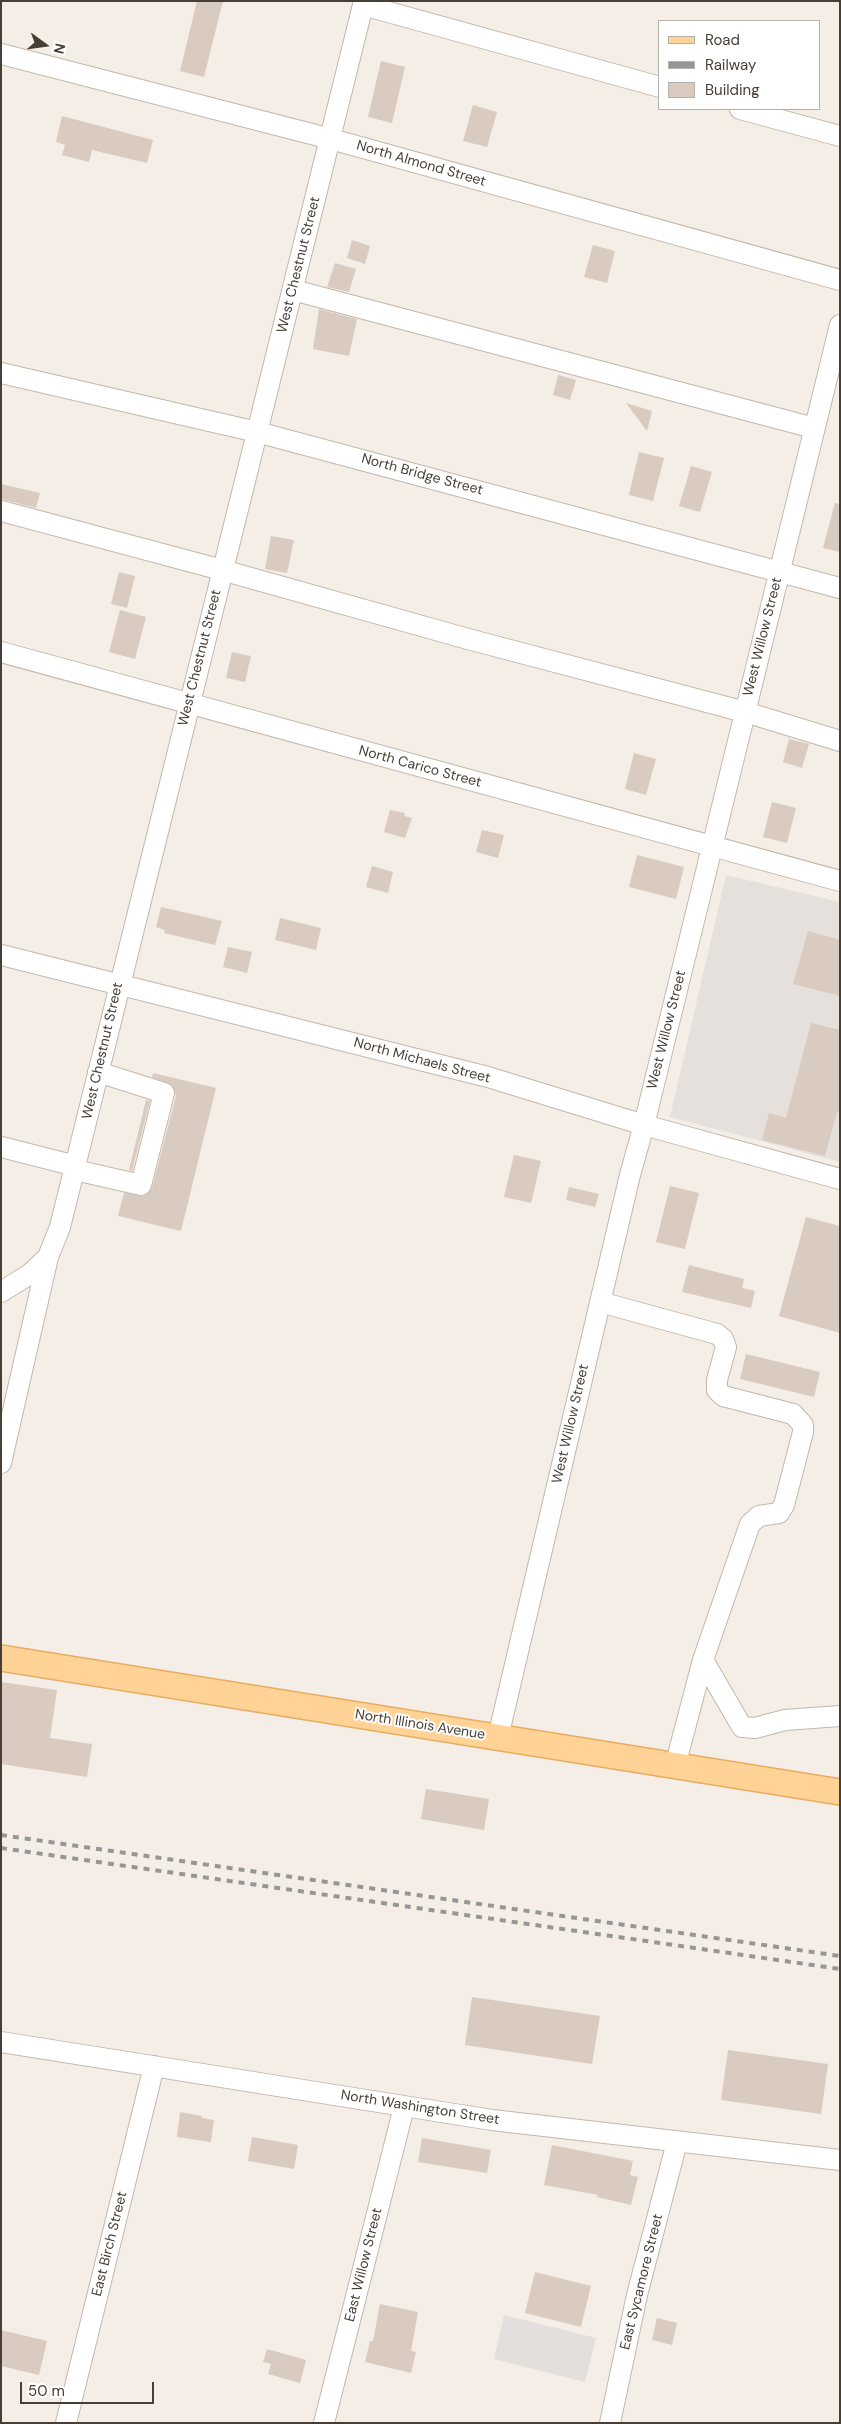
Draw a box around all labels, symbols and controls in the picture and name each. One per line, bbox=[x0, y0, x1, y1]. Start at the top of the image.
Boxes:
north arrow bbox=[20, 20, 70, 70]
legend bbox=[658, 20, 821, 110]
text: Road bbox=[705, 30, 740, 50]
text: N bbox=[50, 41, 70, 56]
text: Railway bbox=[705, 55, 756, 75]
text: Building bbox=[705, 80, 760, 100]
street label: North Almond Street bbox=[354, 137, 488, 191]
street label: West Chestnut Street bbox=[274, 195, 324, 335]
street label: North Bridge Street bbox=[359, 451, 485, 499]
street label: West Willow Street bbox=[740, 576, 786, 698]
street label: West Chestnut Street bbox=[175, 588, 225, 728]
street label: North Carico Street bbox=[357, 743, 483, 791]
street label: West Willow Street bbox=[644, 969, 690, 1091]
street label: West Chestnut Street bbox=[79, 981, 127, 1121]
street label: North Michaels Street bbox=[352, 1035, 492, 1087]
street label: West Willow Street bbox=[549, 1363, 593, 1485]
street label: North Illinois Avenue bbox=[354, 1706, 486, 1744]
street label: North Washington Street bbox=[340, 2087, 500, 2129]
street label: East Birch Street bbox=[89, 2190, 131, 2298]
street label: East Willow Street bbox=[342, 2206, 386, 2324]
street label: East Sycamore Street bbox=[617, 2212, 667, 2352]
scale bar bbox=[22, 2372, 156, 2404]
text: 50 m bbox=[28, 2381, 65, 2401]

